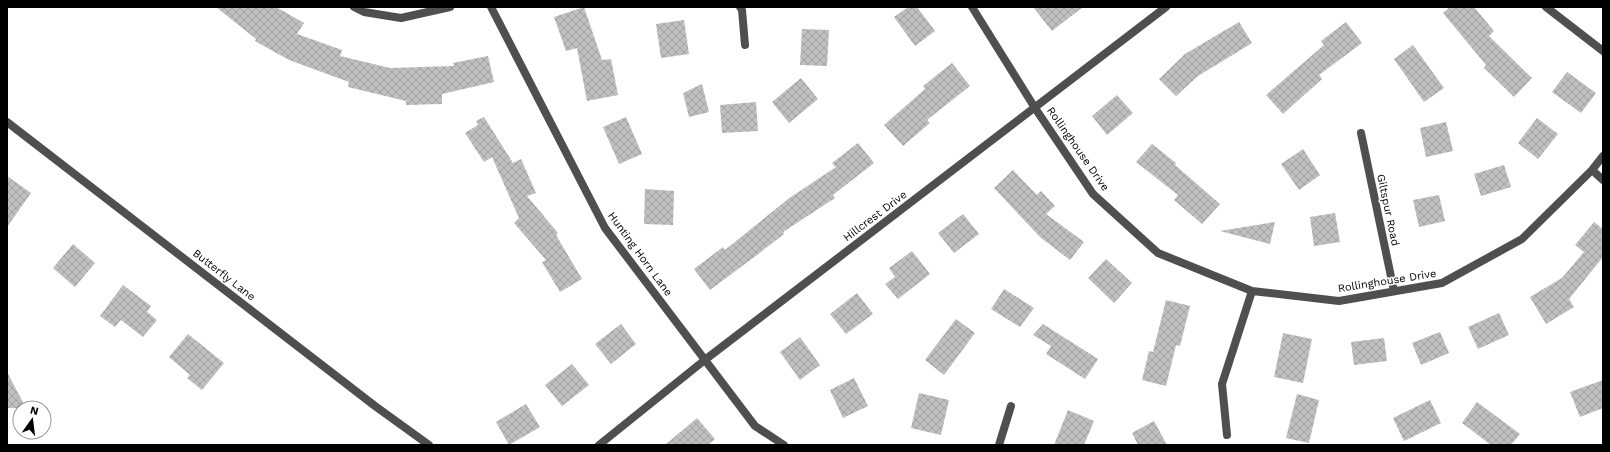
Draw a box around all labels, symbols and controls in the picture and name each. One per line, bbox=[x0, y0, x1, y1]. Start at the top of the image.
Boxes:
street label: Rollinghouse Drive bbox=[1044, 105, 1112, 193]
street label: Giltspur Road bbox=[1374, 173, 1402, 247]
street label: Hillcrest Drive bbox=[841, 188, 909, 244]
street label: Hunting Horn Lane bbox=[605, 209, 675, 299]
street label: Butterfly Lane bbox=[190, 247, 258, 303]
street label: Rollinghouse Drive bbox=[1337, 267, 1437, 295]
north arrow bbox=[12, 400, 52, 440]
text: N bbox=[29, 403, 40, 418]

